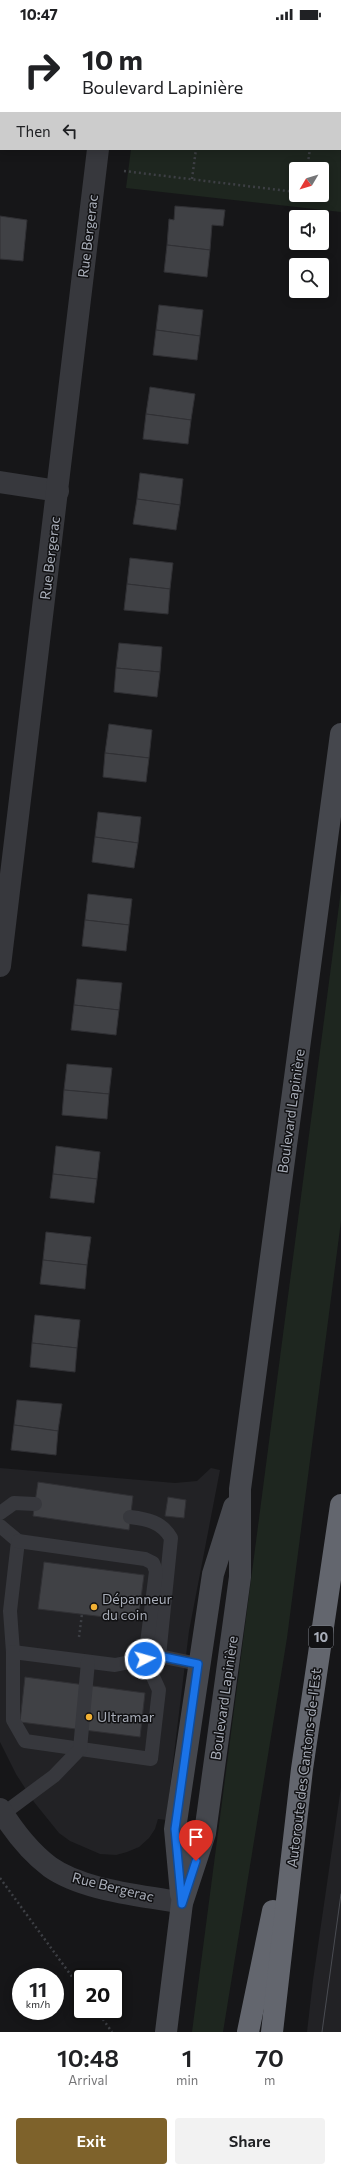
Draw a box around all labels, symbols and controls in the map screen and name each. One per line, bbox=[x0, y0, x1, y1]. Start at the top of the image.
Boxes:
text: 10:47 bbox=[20, 5, 58, 23]
text: 10 m bbox=[82, 42, 143, 76]
icon: right bbox=[16, 44, 68, 96]
text: Boulevard Lapinière bbox=[82, 76, 243, 98]
icon: left bbox=[59, 120, 81, 142]
text: Then bbox=[16, 122, 51, 140]
north arrow bbox=[289, 162, 329, 202]
map controls bbox=[289, 162, 329, 298]
street label: Rue Bergerac bbox=[74, 193, 101, 279]
button: sound bbox=[289, 210, 329, 250]
button: search bbox=[289, 258, 329, 298]
street label: Rue Bergerac bbox=[36, 515, 63, 601]
street label: Boulevard Lapinière bbox=[273, 1048, 308, 1174]
place label: Dépanneur du coin bbox=[102, 1590, 173, 1623]
marker: Dépanneur du coin bbox=[89, 1602, 99, 1612]
road number: 10 bbox=[309, 1626, 333, 1648]
street label: Boulevard Lapinière bbox=[206, 1635, 241, 1761]
position arrow bbox=[124, 1638, 166, 1680]
street label: Autoroute des Cantons-de-l'Est bbox=[283, 1667, 324, 1868]
place label: Ultramar bbox=[97, 1708, 155, 1725]
marker: Ultramar bbox=[84, 1712, 94, 1722]
pin bbox=[179, 1820, 213, 1861]
icon: arrive bbox=[185, 1826, 207, 1848]
street label: Rue Bergerac bbox=[70, 1868, 156, 1905]
speed limit sign: 20 bbox=[72, 1968, 124, 2020]
text: 11 bbox=[29, 1977, 47, 2001]
text: km/h bbox=[26, 1998, 50, 2010]
text: 10:48 bbox=[57, 2043, 119, 2072]
text: 1 bbox=[182, 2043, 192, 2072]
text: 70 bbox=[255, 2043, 284, 2072]
text: Arrival bbox=[68, 2072, 108, 2088]
text: min bbox=[176, 2072, 198, 2088]
text: m bbox=[264, 2072, 275, 2088]
button: Exit bbox=[16, 2118, 167, 2164]
button: Share bbox=[175, 2118, 325, 2164]

